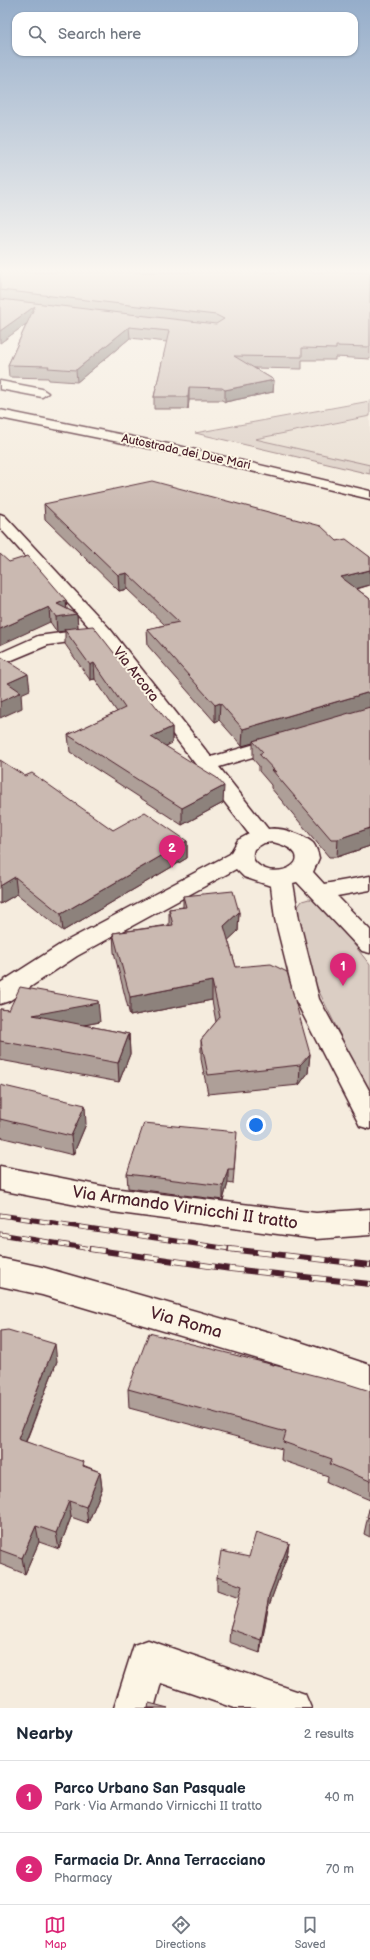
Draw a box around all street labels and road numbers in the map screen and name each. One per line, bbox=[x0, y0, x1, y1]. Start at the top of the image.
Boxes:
street label: Autostrada dei Due Mari bbox=[120, 431, 252, 473]
street label: Via Arcora bbox=[109, 643, 163, 705]
street label: Via Armando Virnicchi II tratto bbox=[71, 1182, 299, 1234]
street label: Via Roma bbox=[148, 1303, 224, 1343]

